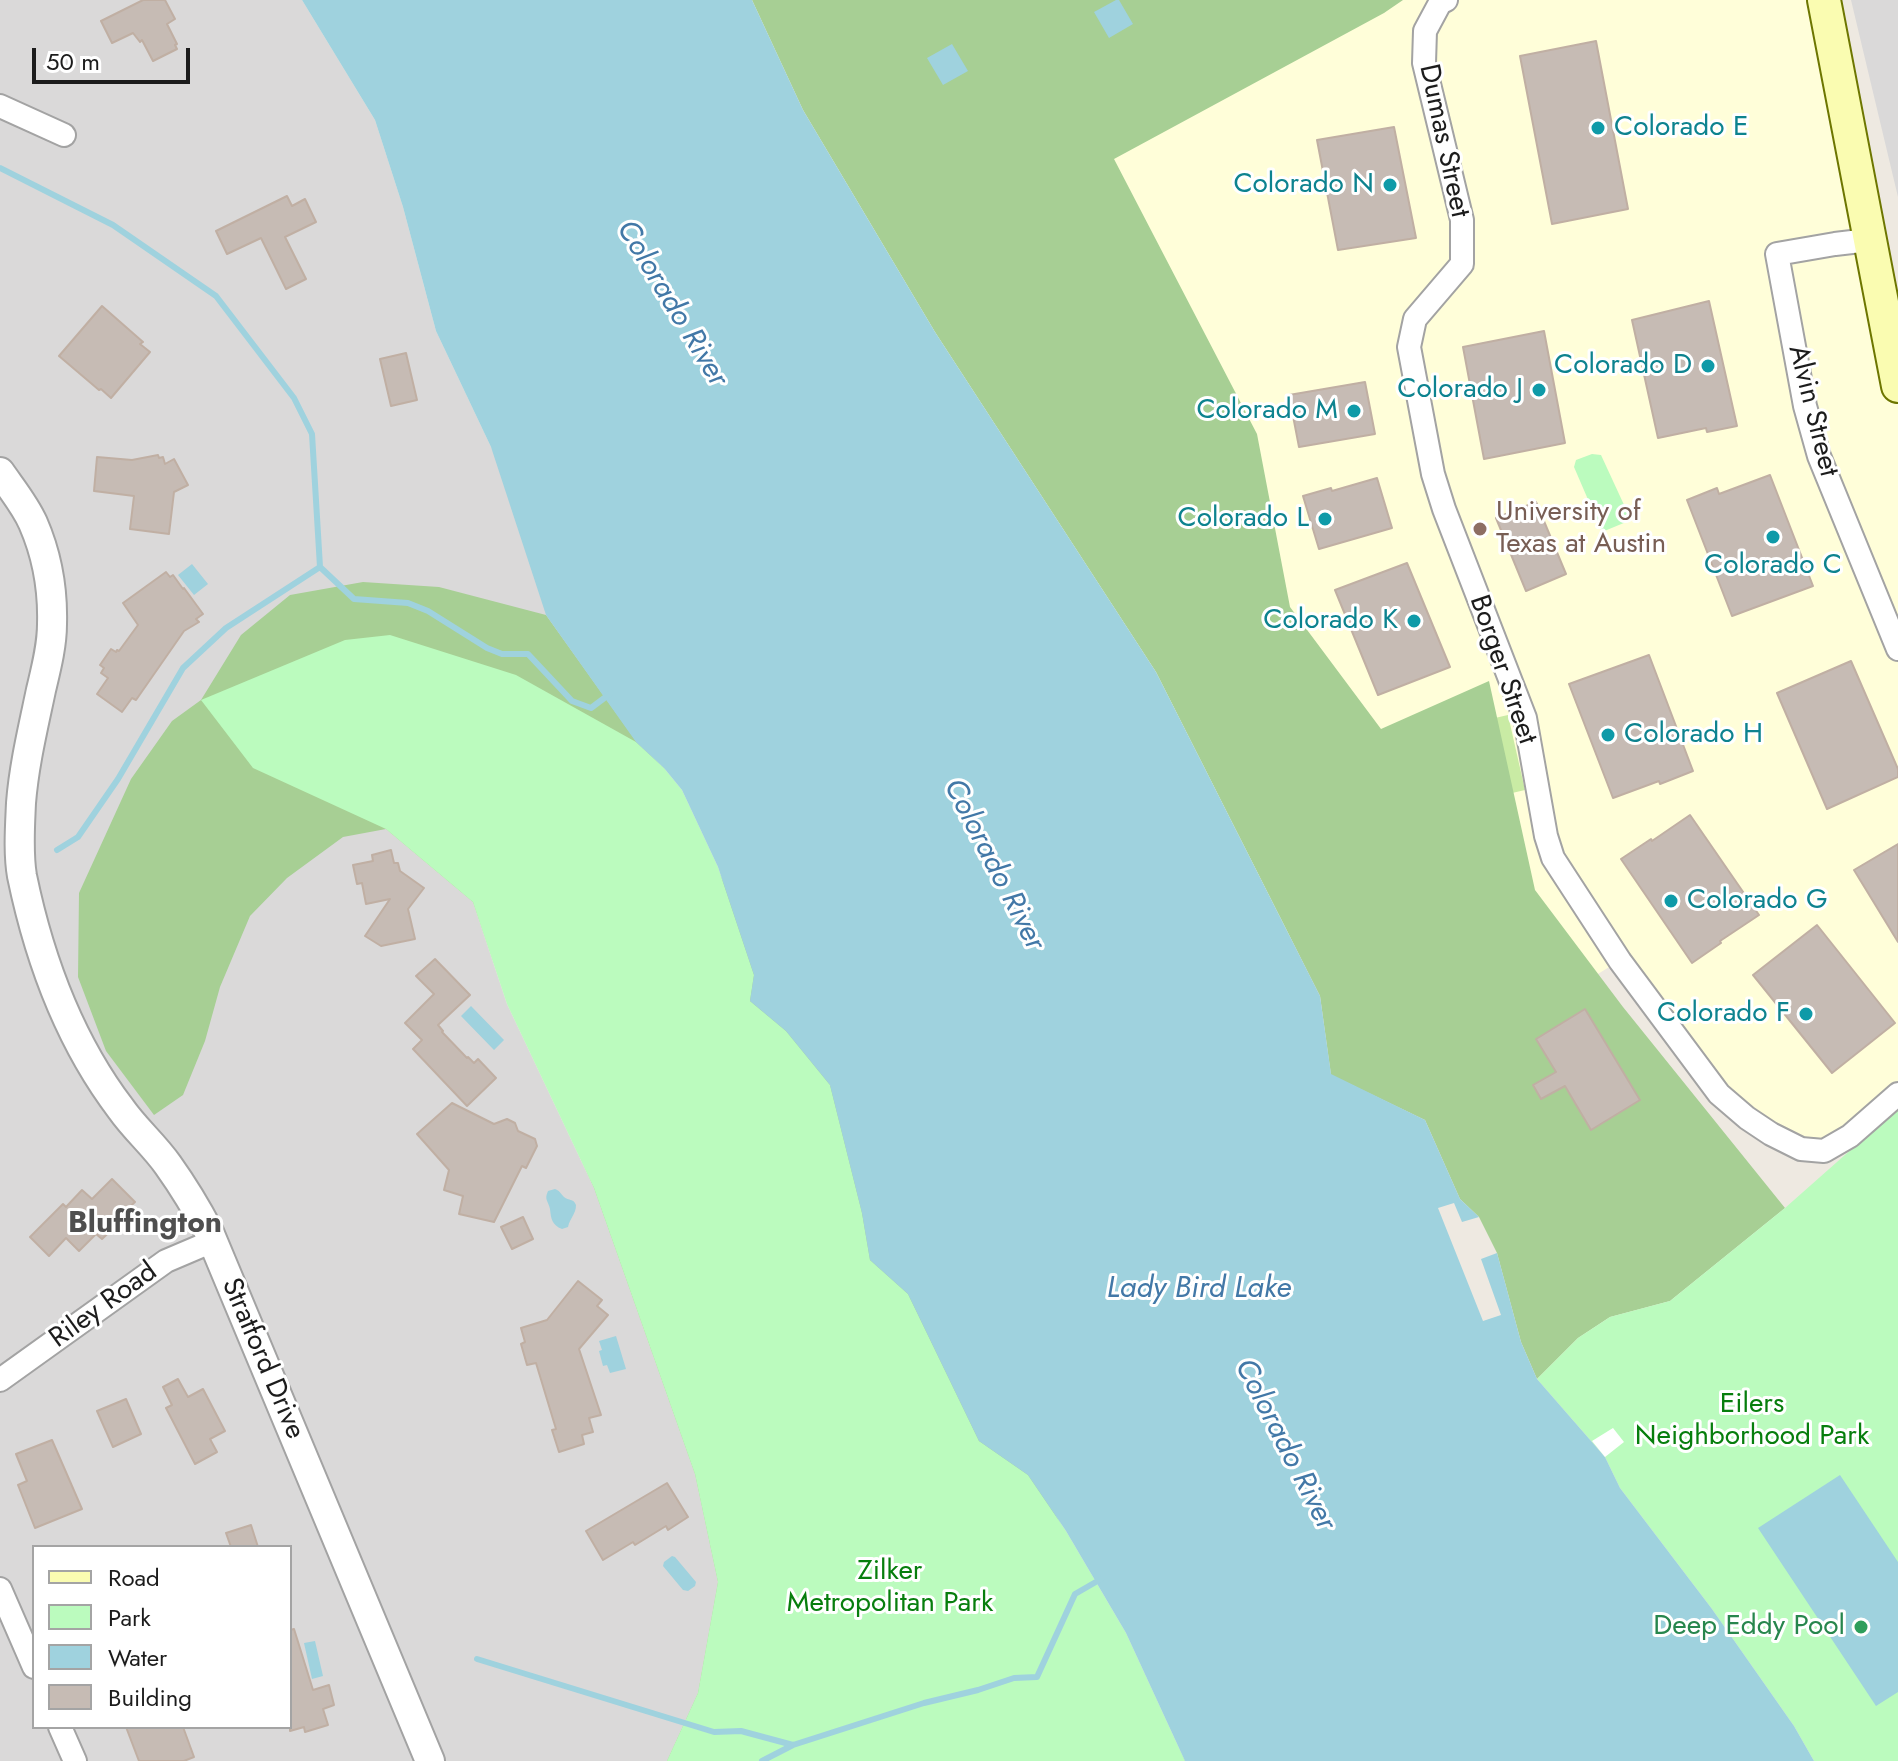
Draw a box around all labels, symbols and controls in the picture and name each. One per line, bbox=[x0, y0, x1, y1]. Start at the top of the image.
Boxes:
scale bar bbox=[36, 32, 194, 82]
text: 50 m bbox=[46, 44, 100, 79]
street label: Dumas Street bbox=[1410, 61, 1476, 221]
place label: Colorado E bbox=[1614, 111, 1748, 145]
marker: Colorado E bbox=[1589, 119, 1607, 137]
place label: Colorado N bbox=[1233, 168, 1374, 202]
marker: Colorado N bbox=[1381, 176, 1399, 194]
water label: Colorado River bbox=[607, 214, 735, 394]
street label: Alvin Street bbox=[1779, 342, 1845, 480]
place label: Colorado D bbox=[1554, 349, 1692, 383]
marker: Colorado D bbox=[1699, 357, 1717, 375]
place label: Colorado J bbox=[1397, 373, 1523, 407]
marker: Colorado J bbox=[1530, 381, 1548, 399]
place label: Colorado M bbox=[1196, 394, 1338, 428]
marker: Colorado M bbox=[1345, 402, 1363, 420]
place label: University of Texas at Austin bbox=[1496, 496, 1666, 562]
place label: Colorado L bbox=[1177, 502, 1309, 536]
marker: Colorado L bbox=[1316, 510, 1334, 528]
marker: University of Texas at Austin bbox=[1471, 520, 1489, 538]
marker: Colorado C bbox=[1764, 528, 1782, 546]
place label: Colorado C bbox=[1704, 549, 1842, 583]
street label: Borger Street bbox=[1461, 591, 1543, 749]
place label: Colorado K bbox=[1263, 604, 1398, 638]
marker: Colorado K bbox=[1405, 612, 1423, 630]
place label: Colorado H bbox=[1624, 718, 1763, 752]
marker: Colorado H bbox=[1599, 726, 1617, 744]
water label: Colorado River bbox=[934, 773, 1052, 957]
place label: Colorado G bbox=[1687, 884, 1828, 918]
marker: Colorado G bbox=[1662, 892, 1680, 910]
place label: Colorado F bbox=[1657, 997, 1790, 1031]
marker: Colorado F bbox=[1797, 1005, 1815, 1023]
district label: Bluffington bbox=[68, 1207, 222, 1243]
street label: Riley Road bbox=[44, 1256, 164, 1356]
water label: Lady Bird Lake bbox=[1107, 1272, 1291, 1308]
street label: Stratford Drive bbox=[213, 1274, 311, 1444]
water label: Colorado River bbox=[1225, 1353, 1343, 1537]
park label: Eilers Neighborhood Park bbox=[1635, 1388, 1869, 1454]
legend bbox=[32, 1545, 292, 1729]
park label: Zilker Metropolitan Park bbox=[787, 1555, 993, 1621]
text: Road bbox=[108, 1560, 160, 1595]
text: Park bbox=[108, 1600, 151, 1635]
place label: Deep Eddy Pool bbox=[1653, 1610, 1845, 1644]
marker: Deep Eddy Pool bbox=[1852, 1618, 1870, 1636]
text: Water bbox=[108, 1640, 167, 1675]
text: Building bbox=[108, 1680, 192, 1715]

